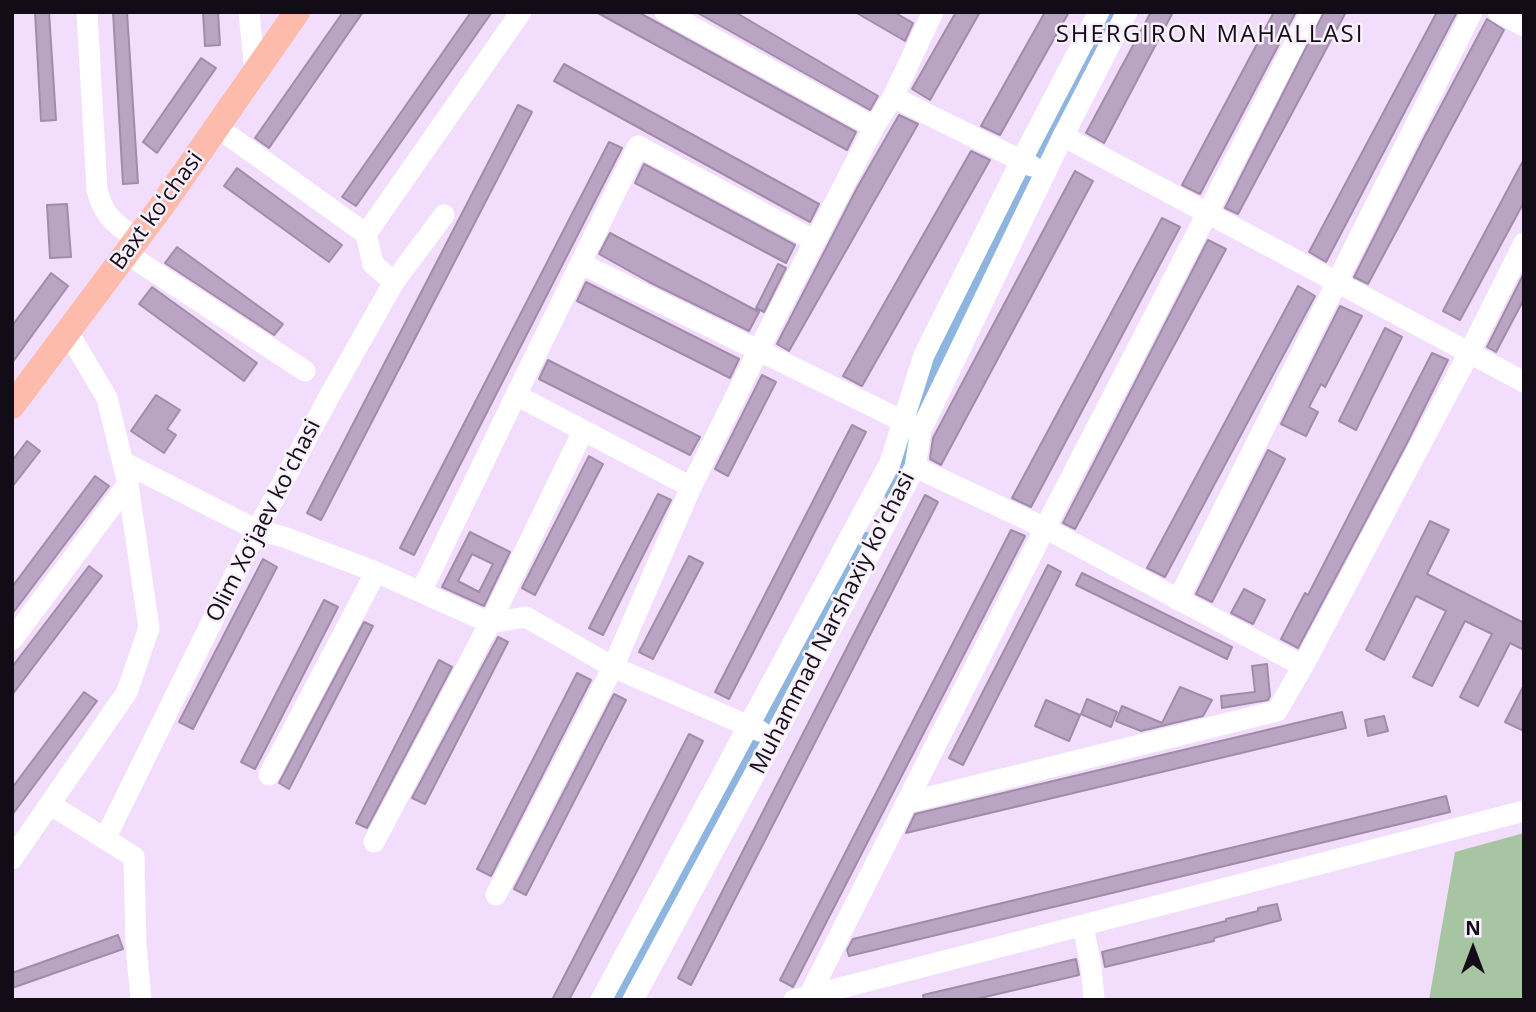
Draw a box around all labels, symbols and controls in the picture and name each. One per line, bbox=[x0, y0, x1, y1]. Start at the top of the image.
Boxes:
district label: SHERGIRON MAHALLASI bbox=[1058, 21, 1362, 49]
street label: Baxt koʻchasi bbox=[105, 146, 209, 276]
street label: Olim Xoʻjaev ko'chasi bbox=[201, 415, 327, 627]
street label: Muhammad Narshaxiy ko'chasi bbox=[745, 467, 921, 779]
north arrow bbox=[1438, 914, 1508, 984]
text: N bbox=[1465, 915, 1481, 941]

